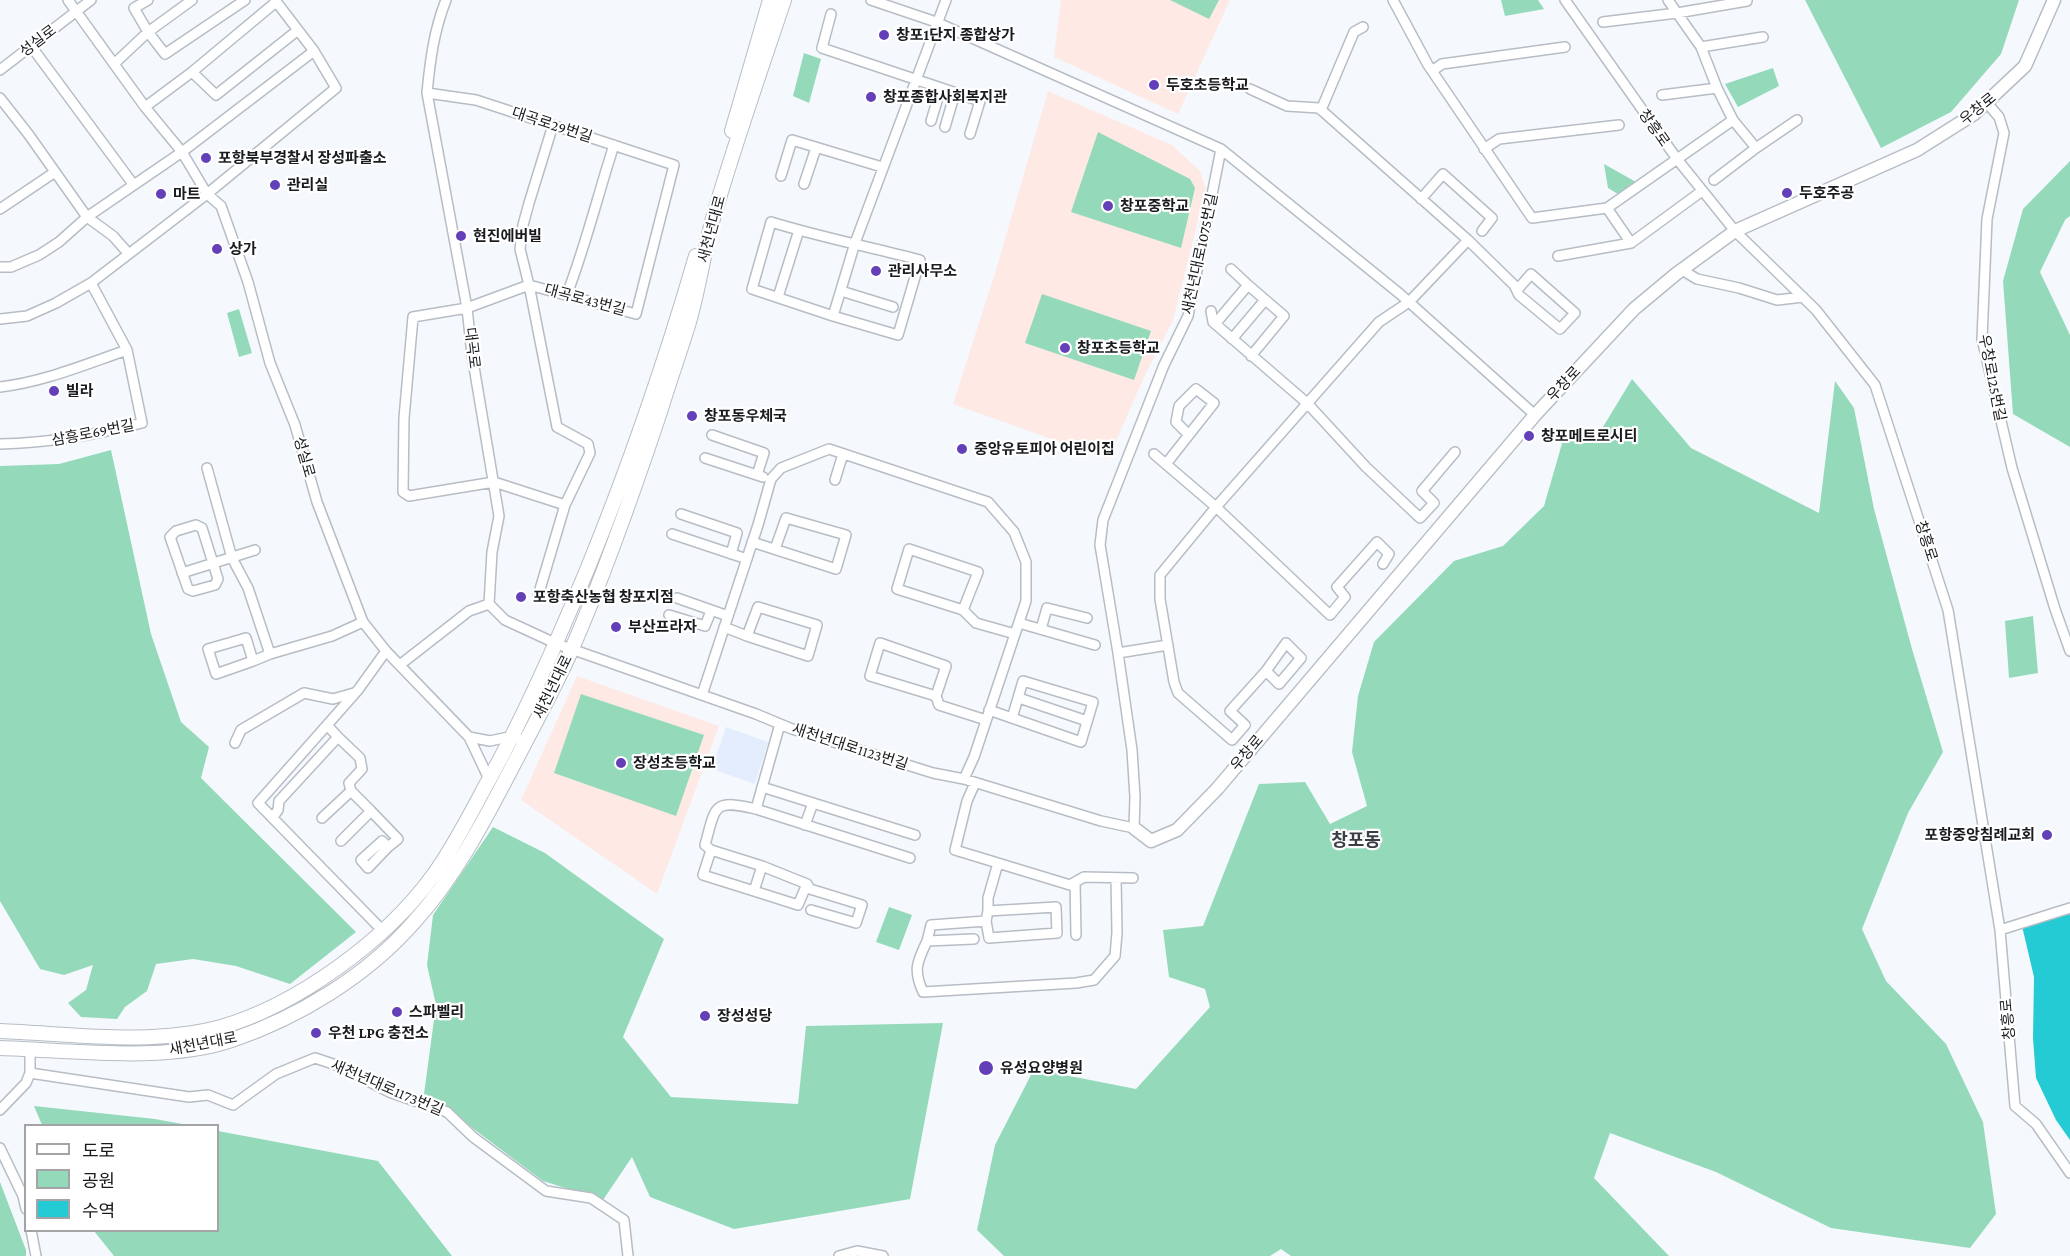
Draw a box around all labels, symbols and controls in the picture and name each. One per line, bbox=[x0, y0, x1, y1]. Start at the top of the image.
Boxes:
street label: 성실로 bbox=[16, 21, 60, 61]
place label: 창포1단지 종합상가 bbox=[896, 26, 1015, 44]
marker: 창포1단지 종합상가 bbox=[877, 28, 891, 42]
place label: 두호초등학교 bbox=[1166, 76, 1249, 94]
marker: 두호초등학교 bbox=[1147, 78, 1161, 92]
place label: 창포종합사회복지관 bbox=[883, 88, 1007, 106]
street label: 우창로 bbox=[1956, 89, 2000, 129]
marker: 창포종합사회복지관 bbox=[864, 90, 878, 104]
street label: 대곡로29번길 bbox=[509, 103, 595, 147]
street label: 창흥로 bbox=[1635, 106, 1673, 150]
place label: 포항북부경찰서 장성파출소 bbox=[218, 149, 386, 167]
marker: 포항북부경찰서 장성파출소 bbox=[199, 151, 213, 165]
place label: 관리실 bbox=[287, 176, 328, 194]
marker: 관리실 bbox=[268, 178, 282, 192]
place label: 두호주공 bbox=[1799, 184, 1854, 202]
place label: 마트 bbox=[173, 185, 201, 203]
marker: 두호주공 bbox=[1780, 186, 1794, 200]
marker: 마트 bbox=[154, 187, 168, 201]
street label: 새천년대로1075번길 bbox=[1178, 192, 1222, 316]
street label: 새천년대로 bbox=[694, 193, 730, 265]
place label: 창포중학교 bbox=[1120, 197, 1189, 215]
marker: 창포중학교 bbox=[1101, 199, 1115, 213]
place label: 현진에버빌 bbox=[473, 227, 542, 245]
marker: 현진에버빌 bbox=[454, 229, 468, 243]
place label: 상가 bbox=[229, 240, 257, 258]
marker: 상가 bbox=[210, 242, 224, 256]
place label: 관리사무소 bbox=[888, 262, 957, 280]
marker: 관리사무소 bbox=[869, 264, 883, 278]
street label: 대곡로43번길 bbox=[542, 280, 628, 320]
street label: 대곡로 bbox=[461, 326, 483, 370]
street label: 우창로125번길 bbox=[1975, 333, 2009, 423]
place label: 창포초등학교 bbox=[1077, 339, 1160, 357]
marker: 창포초등학교 bbox=[1058, 341, 1072, 355]
street label: 우창로 bbox=[1543, 363, 1585, 405]
place label: 빌라 bbox=[66, 382, 94, 400]
marker: 빌라 bbox=[47, 384, 61, 398]
place label: 창포동우체국 bbox=[704, 407, 787, 425]
marker: 창포동우체국 bbox=[685, 409, 699, 423]
street label: 삼흥로69번길 bbox=[50, 416, 136, 450]
place label: 창포메트로시티 bbox=[1541, 427, 1638, 445]
marker: 창포메트로시티 bbox=[1522, 429, 1536, 443]
street label: 성실로 bbox=[290, 435, 318, 479]
place label: 중앙유토피아 어린이집 bbox=[974, 440, 1115, 458]
marker: 중앙유토피아 어린이집 bbox=[955, 442, 969, 456]
street label: 창흥로 bbox=[1911, 519, 1941, 563]
place label: 포항축산농협 창포지점 bbox=[533, 588, 674, 606]
marker: 포항축산농협 창포지점 bbox=[514, 590, 528, 604]
place label: 부산프라자 bbox=[628, 618, 697, 636]
marker: 부산프라자 bbox=[609, 620, 623, 634]
street label: 새천년대로 bbox=[530, 652, 576, 722]
street label: 새천년대로1123번길 bbox=[790, 720, 910, 774]
street label: 우창로 bbox=[1227, 731, 1267, 775]
place label: 장성초등학교 bbox=[633, 754, 716, 772]
marker: 장성초등학교 bbox=[614, 756, 628, 770]
place label: 포항중앙침례교회 bbox=[1925, 826, 2035, 844]
marker: 포항중앙침례교회 bbox=[2040, 828, 2054, 842]
district label: 창포동 bbox=[1331, 829, 1381, 851]
street label: 창흥로 bbox=[1997, 998, 2019, 1040]
place label: 스파벨리 bbox=[409, 1003, 464, 1021]
marker: 스파벨리 bbox=[390, 1005, 404, 1019]
place label: 장성성당 bbox=[717, 1007, 772, 1025]
marker: 장성성당 bbox=[698, 1009, 712, 1023]
place label: 우천 LPG 충전소 bbox=[328, 1024, 429, 1042]
marker: 우천 LPG 충전소 bbox=[309, 1026, 323, 1040]
street label: 새천년대로 bbox=[167, 1029, 239, 1059]
street label: 새천년대로1173번길 bbox=[328, 1056, 446, 1120]
marker: 유성요양병원 bbox=[977, 1059, 995, 1077]
place label: 유성요양병원 bbox=[1000, 1059, 1083, 1077]
legend bbox=[24, 1124, 219, 1232]
text: 도로 bbox=[82, 1141, 115, 1161]
text: 공원 bbox=[82, 1171, 115, 1191]
text: 수역 bbox=[82, 1201, 115, 1221]

